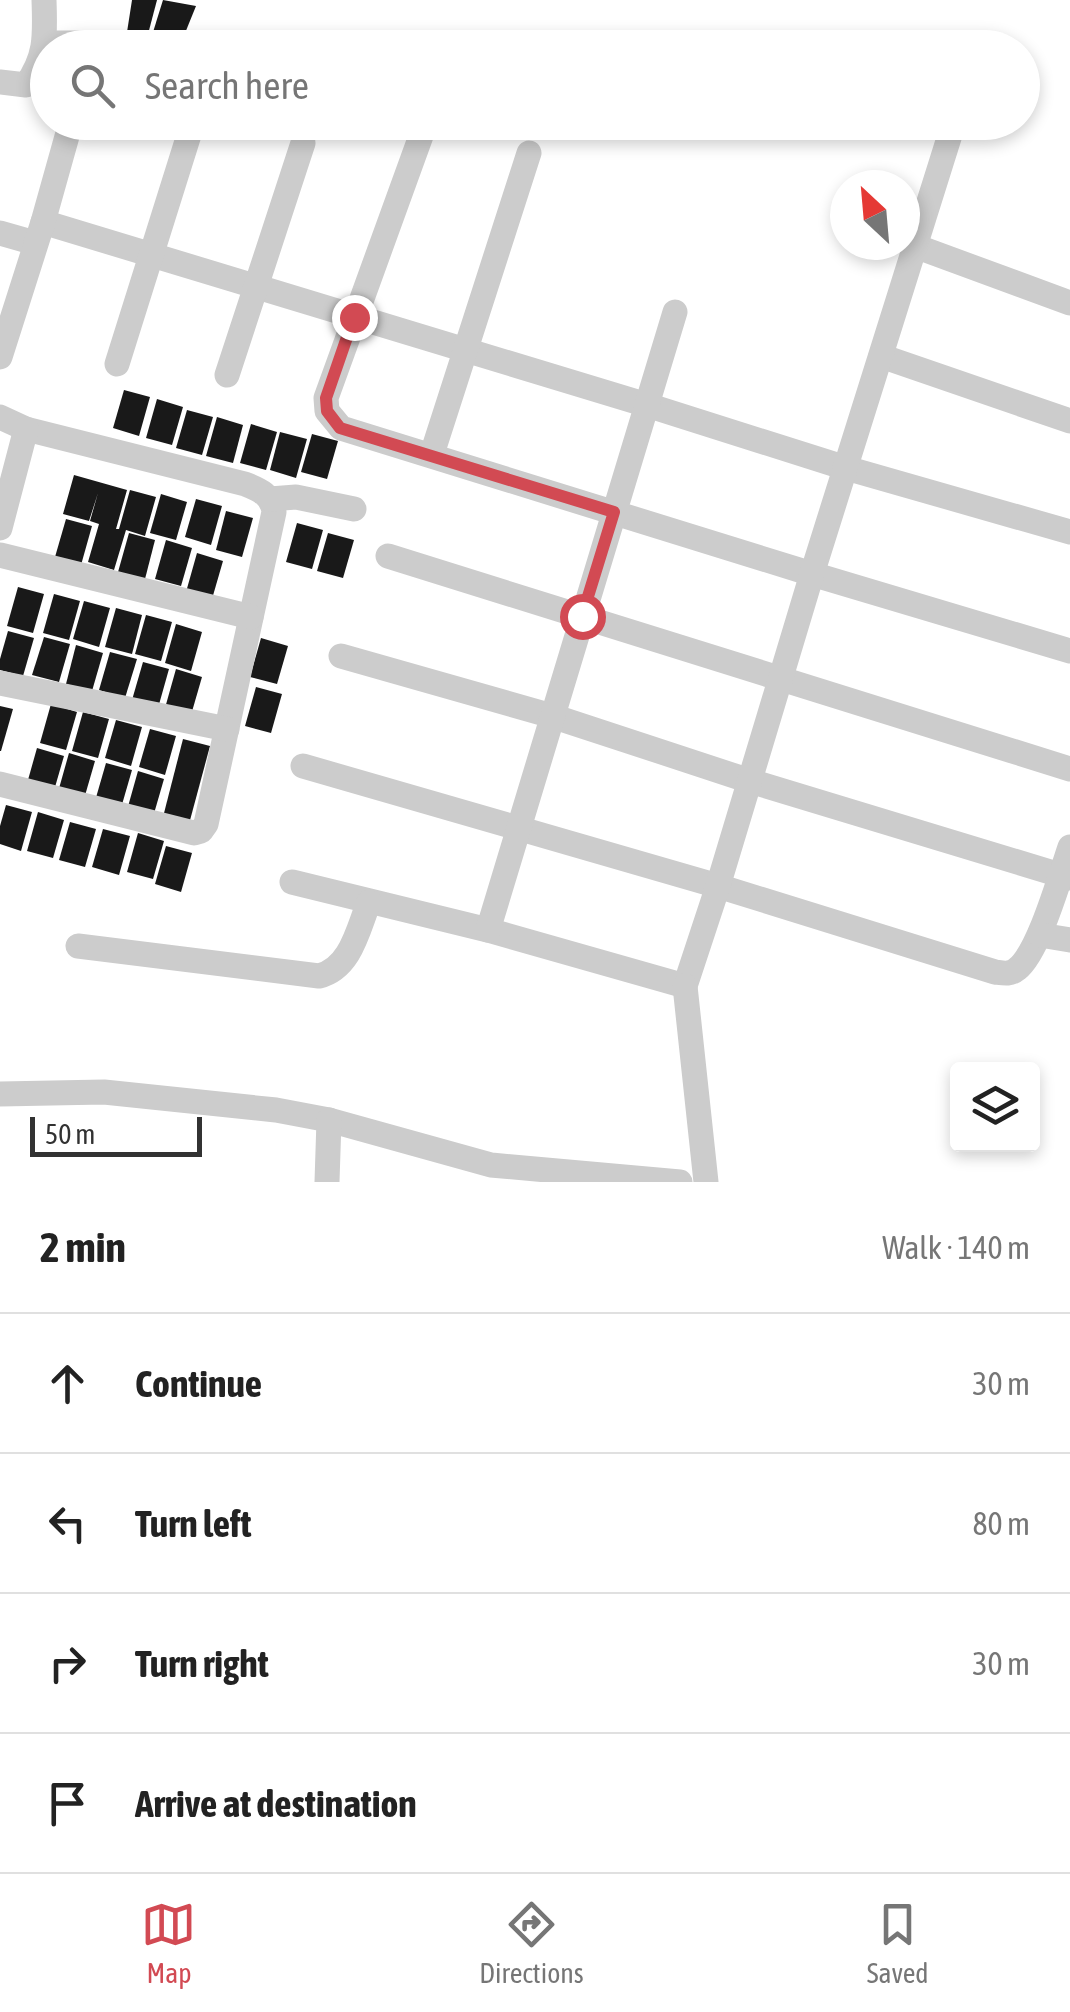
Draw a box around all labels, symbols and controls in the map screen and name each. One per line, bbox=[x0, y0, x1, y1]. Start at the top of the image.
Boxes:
search box bbox=[30, 30, 1040, 140]
icon: search bbox=[65, 58, 120, 113]
text: Search here bbox=[145, 64, 309, 107]
north arrow bbox=[830, 170, 920, 260]
route end bbox=[332, 295, 378, 341]
route start bbox=[560, 594, 606, 640]
map controls bbox=[950, 1062, 1040, 1152]
button: layers bbox=[950, 1062, 1040, 1152]
scale bar bbox=[30, 1112, 202, 1156]
text: 50 m bbox=[45, 1118, 95, 1150]
text: 2 min bbox=[40, 1223, 126, 1271]
text: Walk · 140 m bbox=[882, 1229, 1030, 1266]
icon: ahead bbox=[40, 1356, 95, 1411]
text: Continue bbox=[135, 1362, 262, 1405]
text: 30 m bbox=[972, 1365, 1030, 1402]
icon: left bbox=[40, 1496, 95, 1551]
text: Turn left bbox=[135, 1502, 251, 1545]
text: 80 m bbox=[972, 1505, 1030, 1542]
icon: right bbox=[40, 1636, 95, 1691]
text: Turn right bbox=[135, 1642, 269, 1685]
text: 30 m bbox=[972, 1645, 1030, 1682]
icon: arrive bbox=[40, 1776, 95, 1831]
text: Arrive at destination bbox=[135, 1782, 417, 1825]
tab: Map bbox=[141, 1897, 196, 1989]
tab: Directions bbox=[479, 1897, 584, 1989]
tab: Saved bbox=[867, 1897, 929, 1989]

